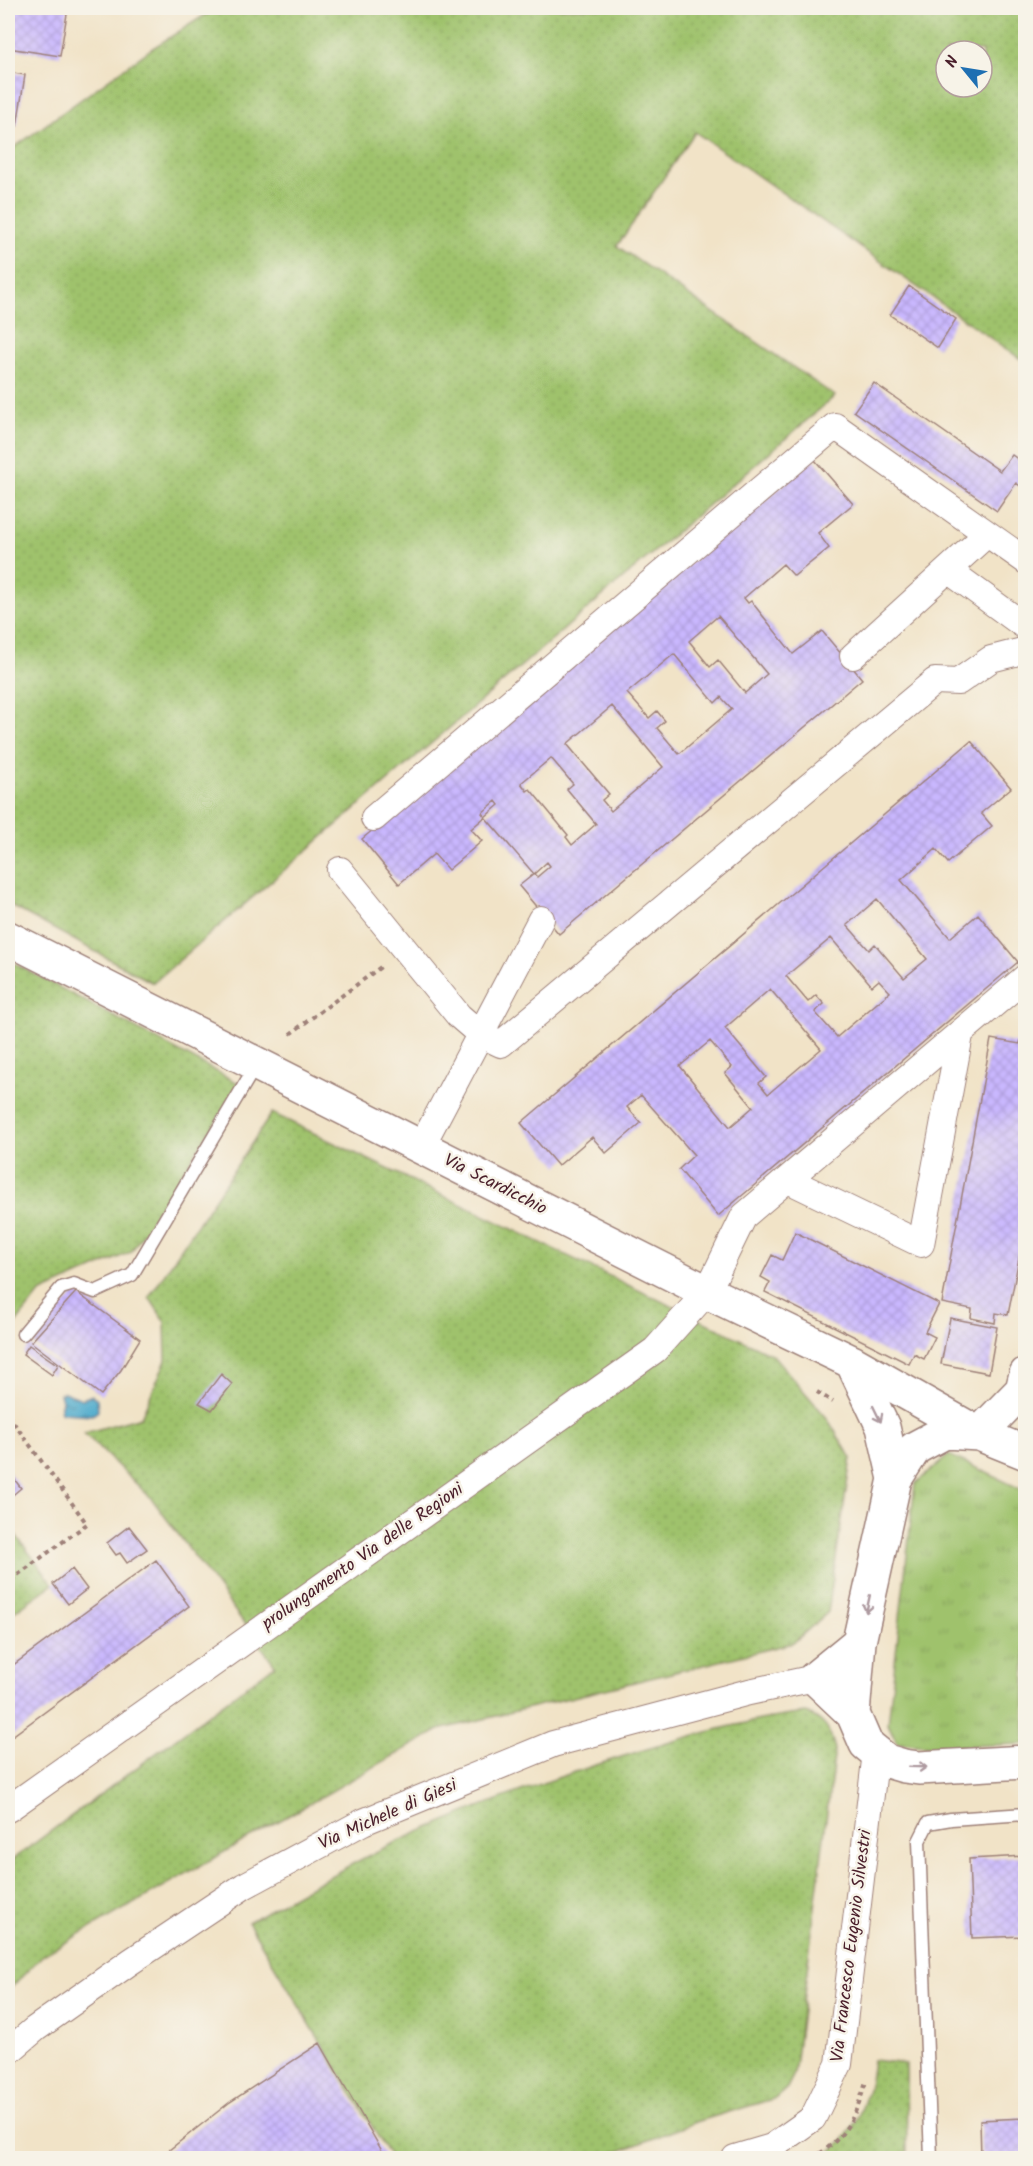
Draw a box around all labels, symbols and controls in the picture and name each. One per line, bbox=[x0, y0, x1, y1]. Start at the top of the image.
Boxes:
north arrow bbox=[934, 39, 994, 99]
text: N bbox=[939, 52, 966, 73]
street label: Via Scardicchio bbox=[438, 1146, 552, 1224]
one-way arrow bbox=[872, 1405, 884, 1423]
street label: prolungamento Via delle Regioni bbox=[255, 1476, 471, 1639]
one-way arrow bbox=[861, 1594, 873, 1613]
one-way arrow bbox=[907, 1762, 927, 1773]
street label: Via Michele di Giesi bbox=[314, 1771, 463, 1859]
street label: Via Francesco Eugenio Silvestri bbox=[823, 1827, 881, 2064]

